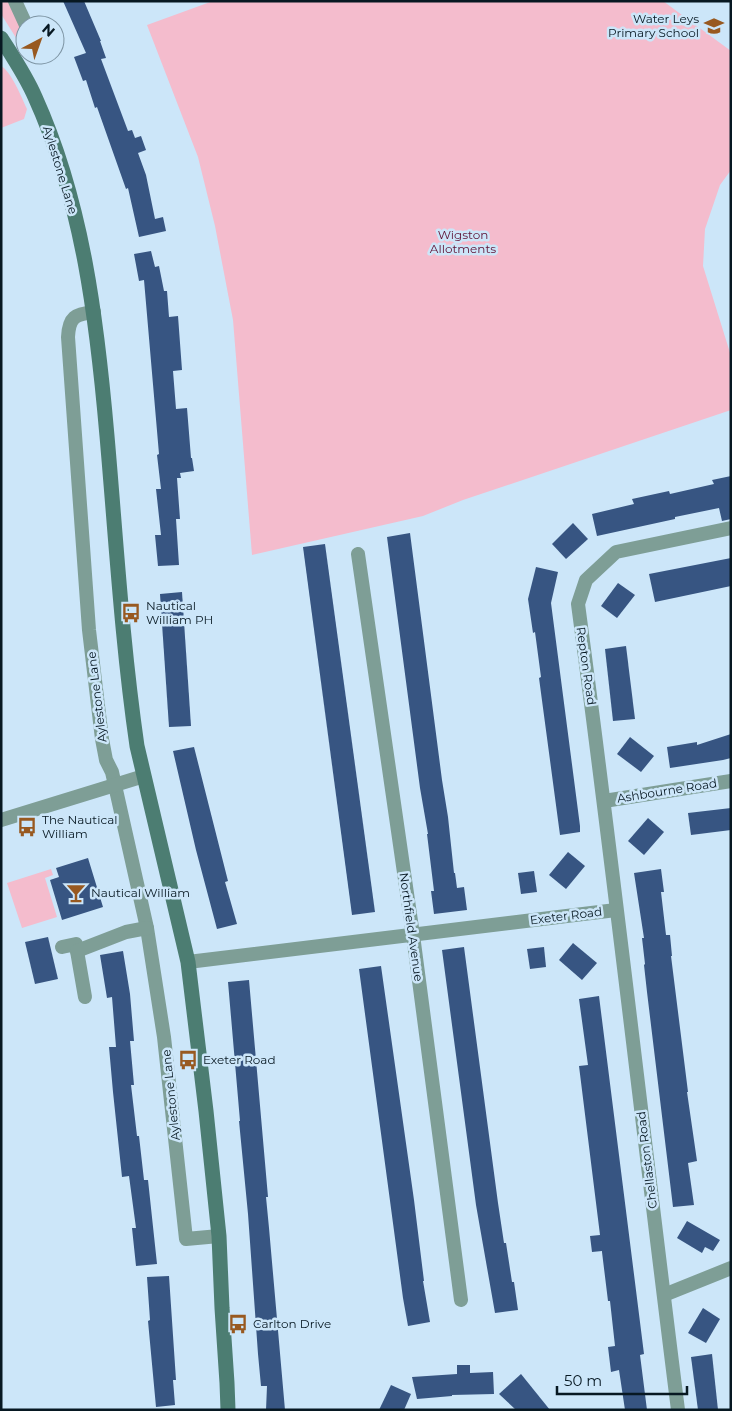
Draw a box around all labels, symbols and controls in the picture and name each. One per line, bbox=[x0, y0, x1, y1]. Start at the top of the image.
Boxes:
place label: Water Leys Primary School bbox=[608, 11, 699, 40]
north arrow bbox=[15, 15, 65, 65]
school or university icon: Water Leys Primary School bbox=[703, 15, 725, 37]
text: N bbox=[38, 20, 59, 41]
street label: Aylestone Lane bbox=[40, 124, 81, 216]
park label: Wigston Allotments bbox=[430, 227, 496, 256]
place label: Nautical William PH bbox=[146, 598, 213, 627]
bus stop icon: Nautical William PH bbox=[120, 602, 142, 624]
street label: Repton Road bbox=[574, 626, 599, 706]
street label: Aylestone Lane bbox=[83, 651, 110, 743]
street label: Ashbourne Road bbox=[616, 775, 718, 806]
place label: The Nautical William bbox=[42, 812, 117, 841]
bus stop icon: The Nautical William bbox=[16, 816, 38, 838]
street label: Northfield Avenue bbox=[396, 872, 427, 982]
bar icon: Nautical William bbox=[65, 882, 87, 904]
place label: Nautical William bbox=[91, 885, 190, 900]
street label: Exeter Road bbox=[529, 904, 603, 927]
street label: Aylestone Lane bbox=[158, 1049, 183, 1141]
bus stop icon: Exeter Road bbox=[177, 1049, 199, 1071]
place label: Exeter Road bbox=[203, 1052, 276, 1067]
street label: Chellaston Road bbox=[633, 1110, 660, 1210]
bus stop icon: Carlton Drive bbox=[227, 1313, 249, 1335]
place label: Carlton Drive bbox=[253, 1316, 331, 1331]
scale bar bbox=[557, 1364, 687, 1396]
text: 50 m bbox=[564, 1371, 602, 1390]

